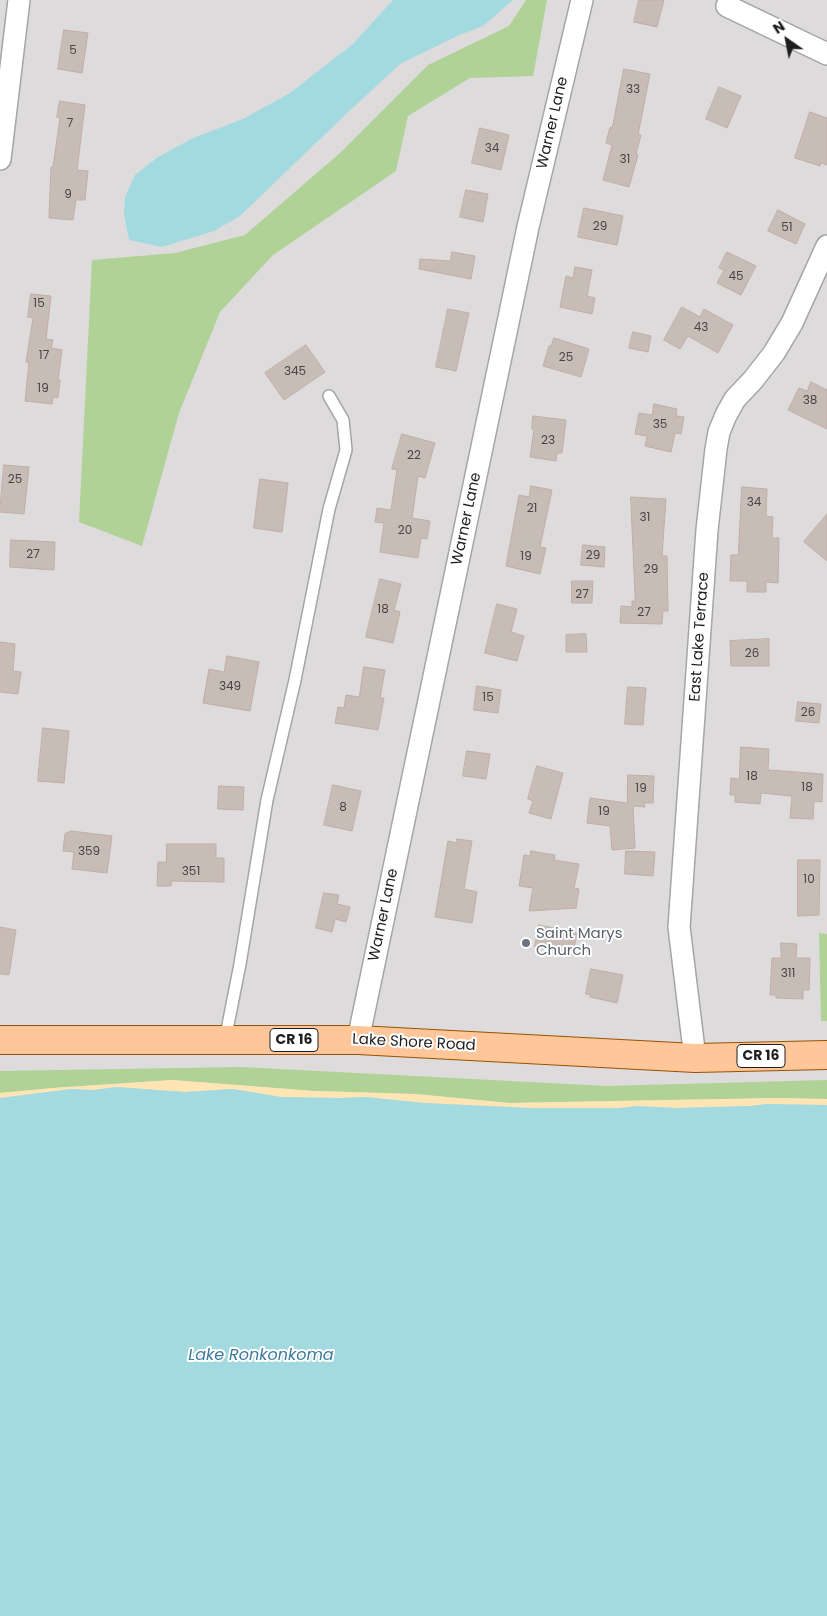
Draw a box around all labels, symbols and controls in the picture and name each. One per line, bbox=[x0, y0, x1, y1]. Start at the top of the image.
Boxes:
north arrow bbox=[762, 15, 812, 65]
text: N bbox=[769, 16, 789, 39]
house number: 5 bbox=[69, 44, 77, 58]
street label: Warner Lane bbox=[534, 75, 572, 171]
house number: 33 bbox=[626, 83, 640, 97]
house number: 7 bbox=[67, 117, 73, 131]
house number: 34 bbox=[485, 142, 499, 156]
house number: 31 bbox=[620, 153, 630, 167]
house number: 9 bbox=[64, 188, 72, 202]
house number: 29 bbox=[593, 220, 607, 234]
house number: 51 bbox=[781, 221, 793, 235]
house number: 45 bbox=[728, 270, 744, 284]
house number: 15 bbox=[33, 297, 45, 311]
house number: 43 bbox=[694, 321, 708, 335]
house number: 17 bbox=[39, 349, 49, 363]
house number: 25 bbox=[559, 351, 573, 365]
house number: 345 bbox=[284, 365, 306, 379]
house number: 19 bbox=[37, 382, 49, 396]
house number: 38 bbox=[803, 394, 817, 408]
house number: 35 bbox=[653, 418, 667, 432]
house number: 23 bbox=[541, 434, 555, 448]
house number: 22 bbox=[407, 449, 421, 463]
street label: Warner Lane bbox=[448, 471, 486, 567]
house number: 25 bbox=[8, 473, 22, 487]
house number: 34 bbox=[747, 496, 761, 510]
house number: 21 bbox=[527, 502, 537, 516]
house number: 31 bbox=[640, 511, 650, 525]
house number: 20 bbox=[398, 524, 412, 538]
house number: 27 bbox=[26, 548, 40, 562]
house number: 29 bbox=[586, 549, 600, 563]
house number: 19 bbox=[520, 550, 532, 564]
house number: 29 bbox=[644, 563, 658, 577]
street label: East Lake Terrace bbox=[686, 572, 714, 702]
house number: 27 bbox=[575, 588, 589, 602]
house number: 18 bbox=[377, 603, 389, 617]
house number: 27 bbox=[637, 606, 651, 620]
house number: 26 bbox=[745, 647, 759, 661]
house number: 349 bbox=[219, 680, 241, 694]
house number: 15 bbox=[482, 691, 494, 705]
house number: 26 bbox=[801, 706, 815, 720]
house number: 18 bbox=[746, 770, 758, 784]
house number: 18 bbox=[801, 781, 813, 795]
house number: 19 bbox=[635, 782, 647, 796]
house number: 8 bbox=[339, 801, 347, 815]
house number: 19 bbox=[598, 805, 610, 819]
house number: 359 bbox=[78, 845, 100, 859]
house number: 351 bbox=[182, 865, 200, 879]
street label: Warner Lane bbox=[365, 867, 403, 963]
house number: 10 bbox=[803, 873, 815, 887]
place label: Saint Marys Church bbox=[536, 925, 623, 960]
marker: Saint Marys Church bbox=[520, 937, 532, 949]
house number: 311 bbox=[781, 967, 795, 981]
road number: CR 16 bbox=[270, 1028, 318, 1052]
street label: Lake Shore Road bbox=[352, 1031, 476, 1055]
road number: CR 16 bbox=[737, 1044, 785, 1068]
water label: Lake Ronkonkoma bbox=[188, 1346, 334, 1366]

